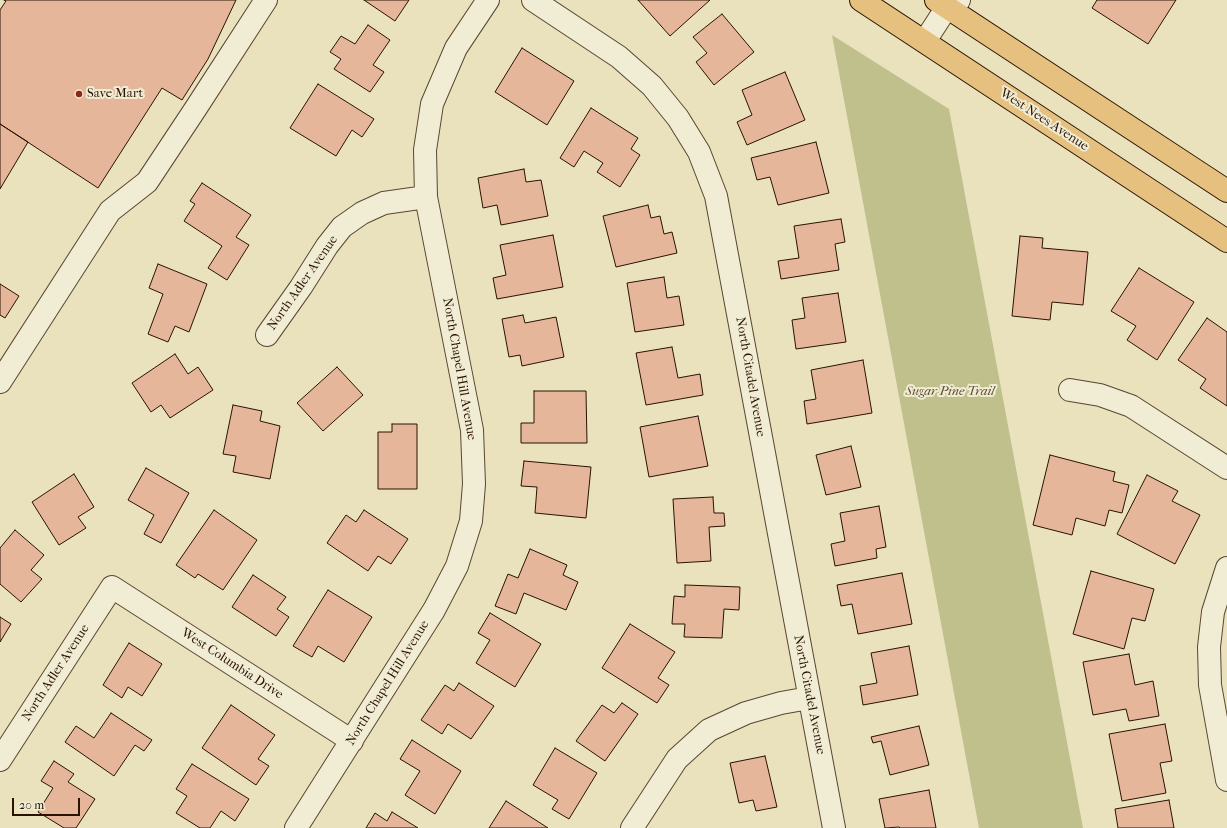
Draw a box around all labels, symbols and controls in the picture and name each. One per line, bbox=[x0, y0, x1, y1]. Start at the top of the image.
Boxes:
place label: Save Mart bbox=[87, 86, 143, 102]
street label: West Nees Avenue bbox=[997, 86, 1091, 154]
marker: Save Mart bbox=[74, 89, 84, 99]
street label: North Adler Avenue bbox=[264, 233, 342, 333]
street label: North Chapel Hill Avenue bbox=[439, 297, 479, 441]
street label: North Citadel Avenue bbox=[732, 316, 768, 438]
park label: Sugar Pine Trail bbox=[906, 384, 994, 400]
street label: North Chapel Hill Avenue bbox=[343, 618, 433, 748]
street label: North Adler Avenue bbox=[19, 622, 93, 724]
street label: West Columbia Drive bbox=[178, 625, 286, 703]
street label: North Citadel Avenue bbox=[790, 634, 828, 756]
scale bar bbox=[14, 790, 82, 816]
text: 20 m bbox=[19, 798, 44, 812]

